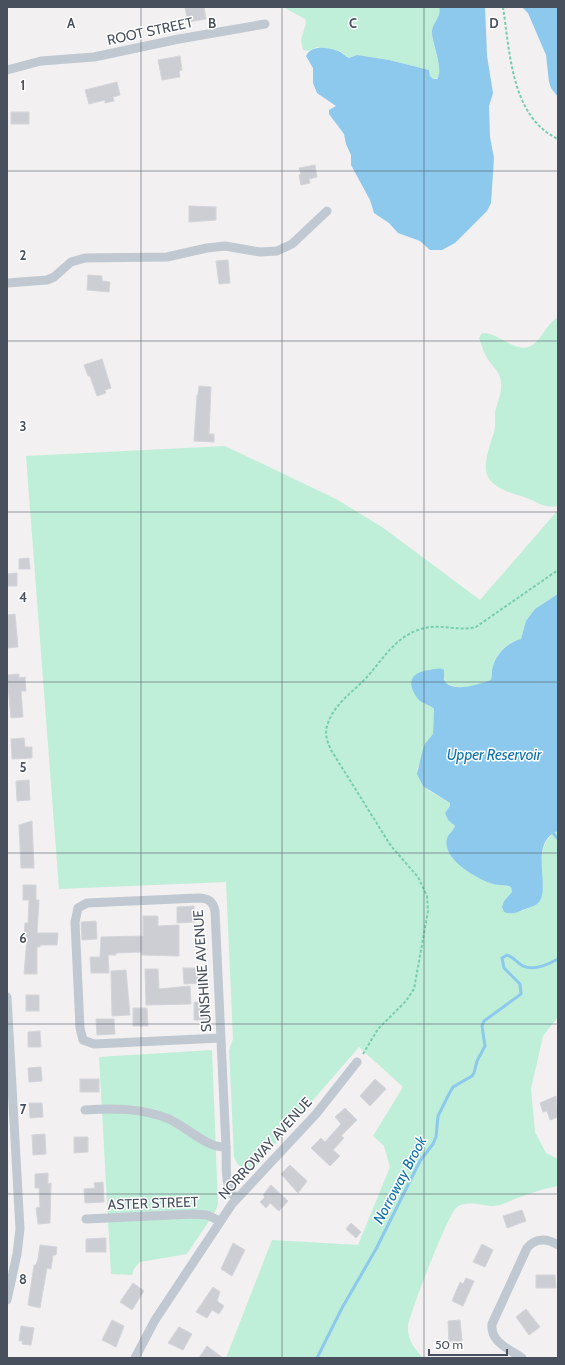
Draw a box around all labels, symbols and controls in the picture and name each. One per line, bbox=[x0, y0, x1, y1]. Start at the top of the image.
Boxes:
street label: ROOT STREET bbox=[105, 13, 195, 49]
text: A bbox=[67, 15, 76, 31]
text: B bbox=[208, 15, 216, 31]
text: C bbox=[349, 15, 357, 31]
text: D bbox=[489, 15, 499, 31]
text: 1 bbox=[21, 77, 25, 93]
text: 2 bbox=[20, 247, 27, 263]
text: 3 bbox=[19, 418, 27, 434]
text: 4 bbox=[19, 589, 27, 605]
water label: Upper Reservoir bbox=[447, 746, 543, 764]
text: 5 bbox=[20, 759, 27, 775]
street label: SUNSHINE AVENUE bbox=[189, 909, 215, 1033]
text: 6 bbox=[19, 930, 27, 946]
street label: NORROWAY AVENUE bbox=[214, 1093, 316, 1203]
text: 7 bbox=[20, 1101, 27, 1117]
water label: Norroway Brook bbox=[369, 1133, 431, 1227]
street label: ASTER STREET bbox=[107, 1192, 199, 1214]
text: 8 bbox=[19, 1271, 27, 1287]
scale bar bbox=[429, 1331, 507, 1357]
text: 50 m bbox=[435, 1337, 463, 1352]

